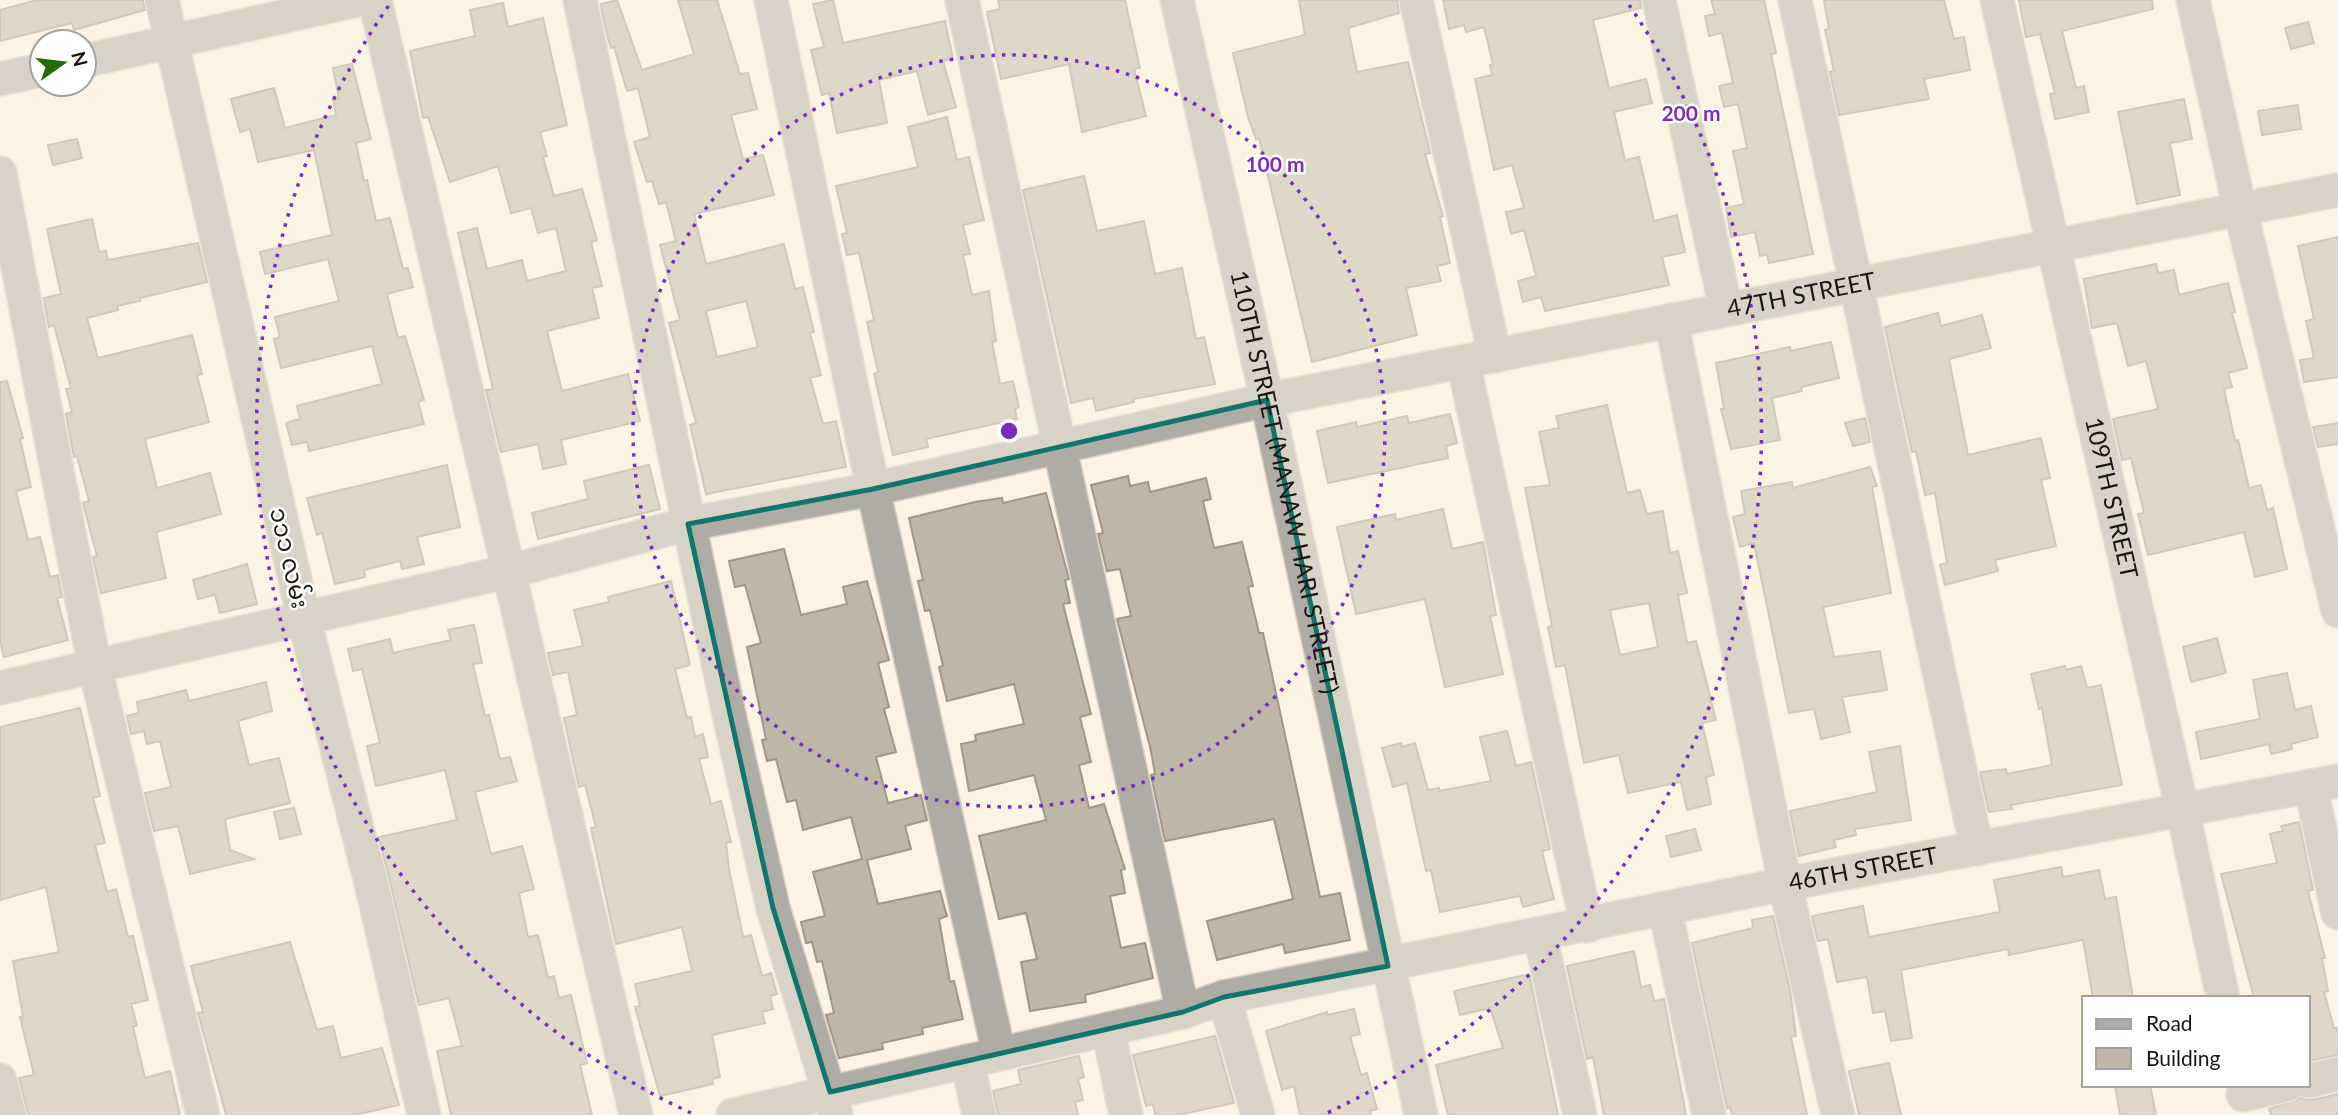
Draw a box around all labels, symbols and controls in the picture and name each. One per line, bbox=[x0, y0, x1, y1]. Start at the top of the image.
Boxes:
north arrow bbox=[28, 28, 98, 98]
text: N bbox=[67, 49, 93, 69]
text: 200 m bbox=[1661, 100, 1721, 125]
text: 100 m bbox=[1245, 151, 1305, 176]
street label: 47TH STREET bbox=[1724, 265, 1878, 322]
street label: 110TH STREET (MANAW HARI STREET) bbox=[1225, 268, 1346, 696]
street label: 109TH STREET bbox=[2080, 414, 2145, 581]
centre of rings bbox=[997, 419, 1021, 443]
street label: ၁၁၁ လမ်း bbox=[265, 504, 316, 611]
street label: 46TH STREET bbox=[1786, 840, 1940, 896]
legend bbox=[2082, 996, 2310, 1087]
text: Road bbox=[2146, 1010, 2193, 1035]
text: Building bbox=[2146, 1045, 2221, 1070]

